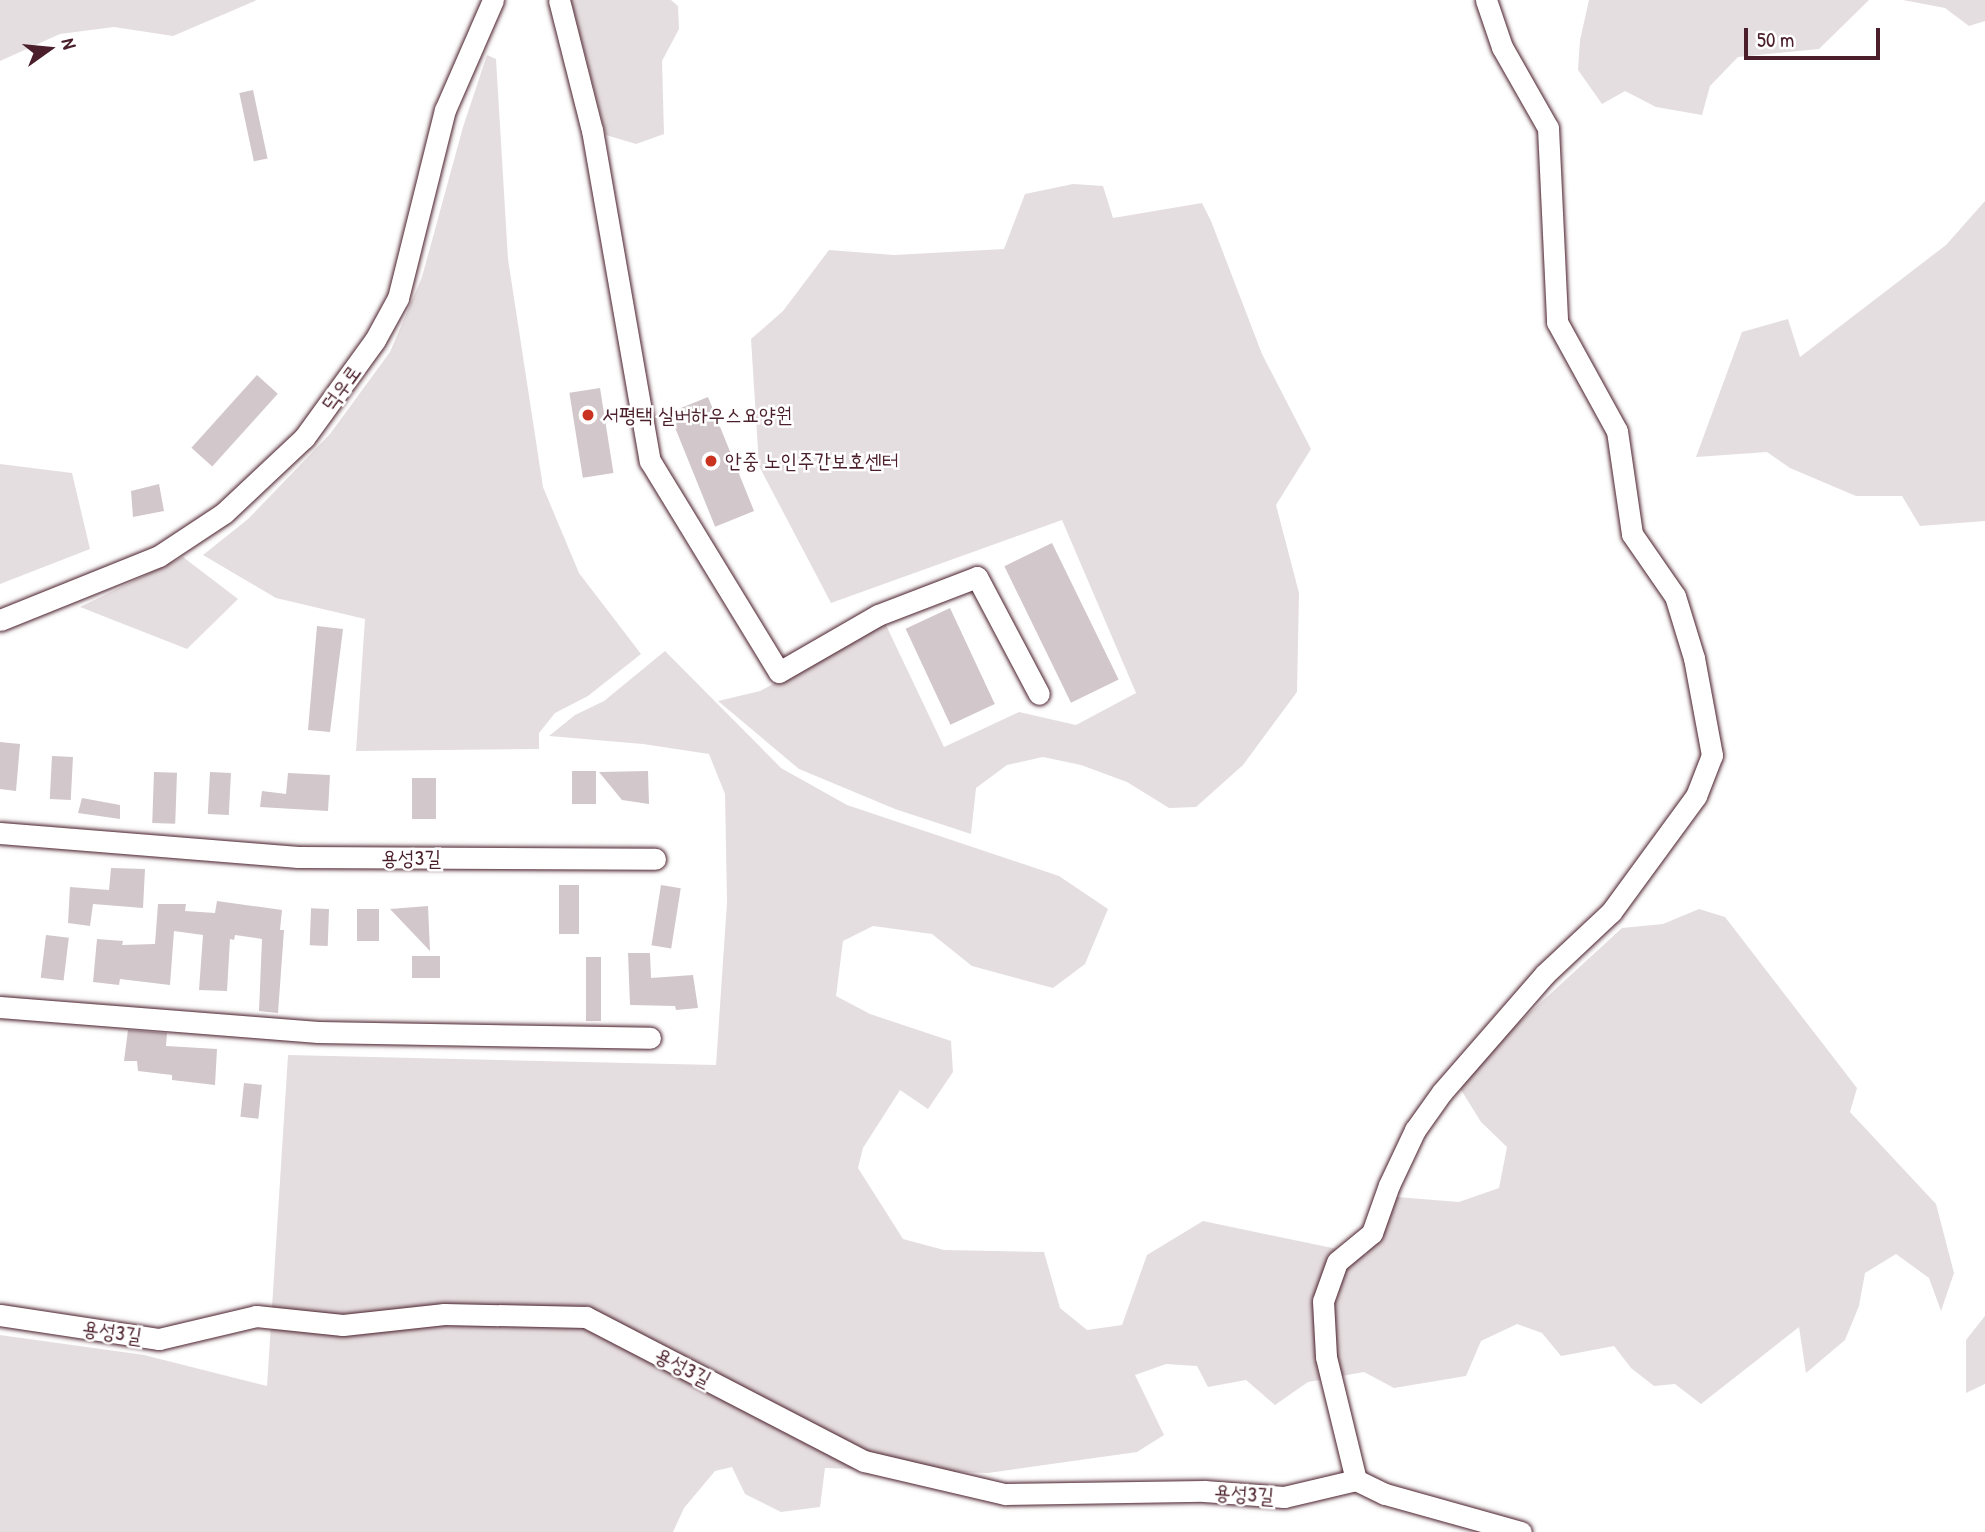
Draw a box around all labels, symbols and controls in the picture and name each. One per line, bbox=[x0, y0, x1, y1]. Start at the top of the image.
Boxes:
north arrow bbox=[14, 14, 84, 84]
scale bar bbox=[1747, 14, 1884, 58]
text: 50 m bbox=[1757, 25, 1794, 54]
text: N bbox=[55, 35, 83, 52]
street label: 덕우로 bbox=[316, 360, 366, 416]
place label: 서평택 실버하우스요양원 bbox=[602, 402, 793, 428]
marker: 서평택 실버하우스요양원 bbox=[580, 407, 596, 423]
place label: 안중 노인주간보호센터 bbox=[725, 448, 899, 474]
marker: 안중 노인주간보호센터 bbox=[703, 453, 719, 469]
street label: 용성3길 bbox=[381, 845, 441, 871]
street label: 용성3길 bbox=[80, 1315, 144, 1349]
street label: 용성3길 bbox=[651, 1342, 715, 1392]
street label: 용성3길 bbox=[1213, 1479, 1275, 1509]

